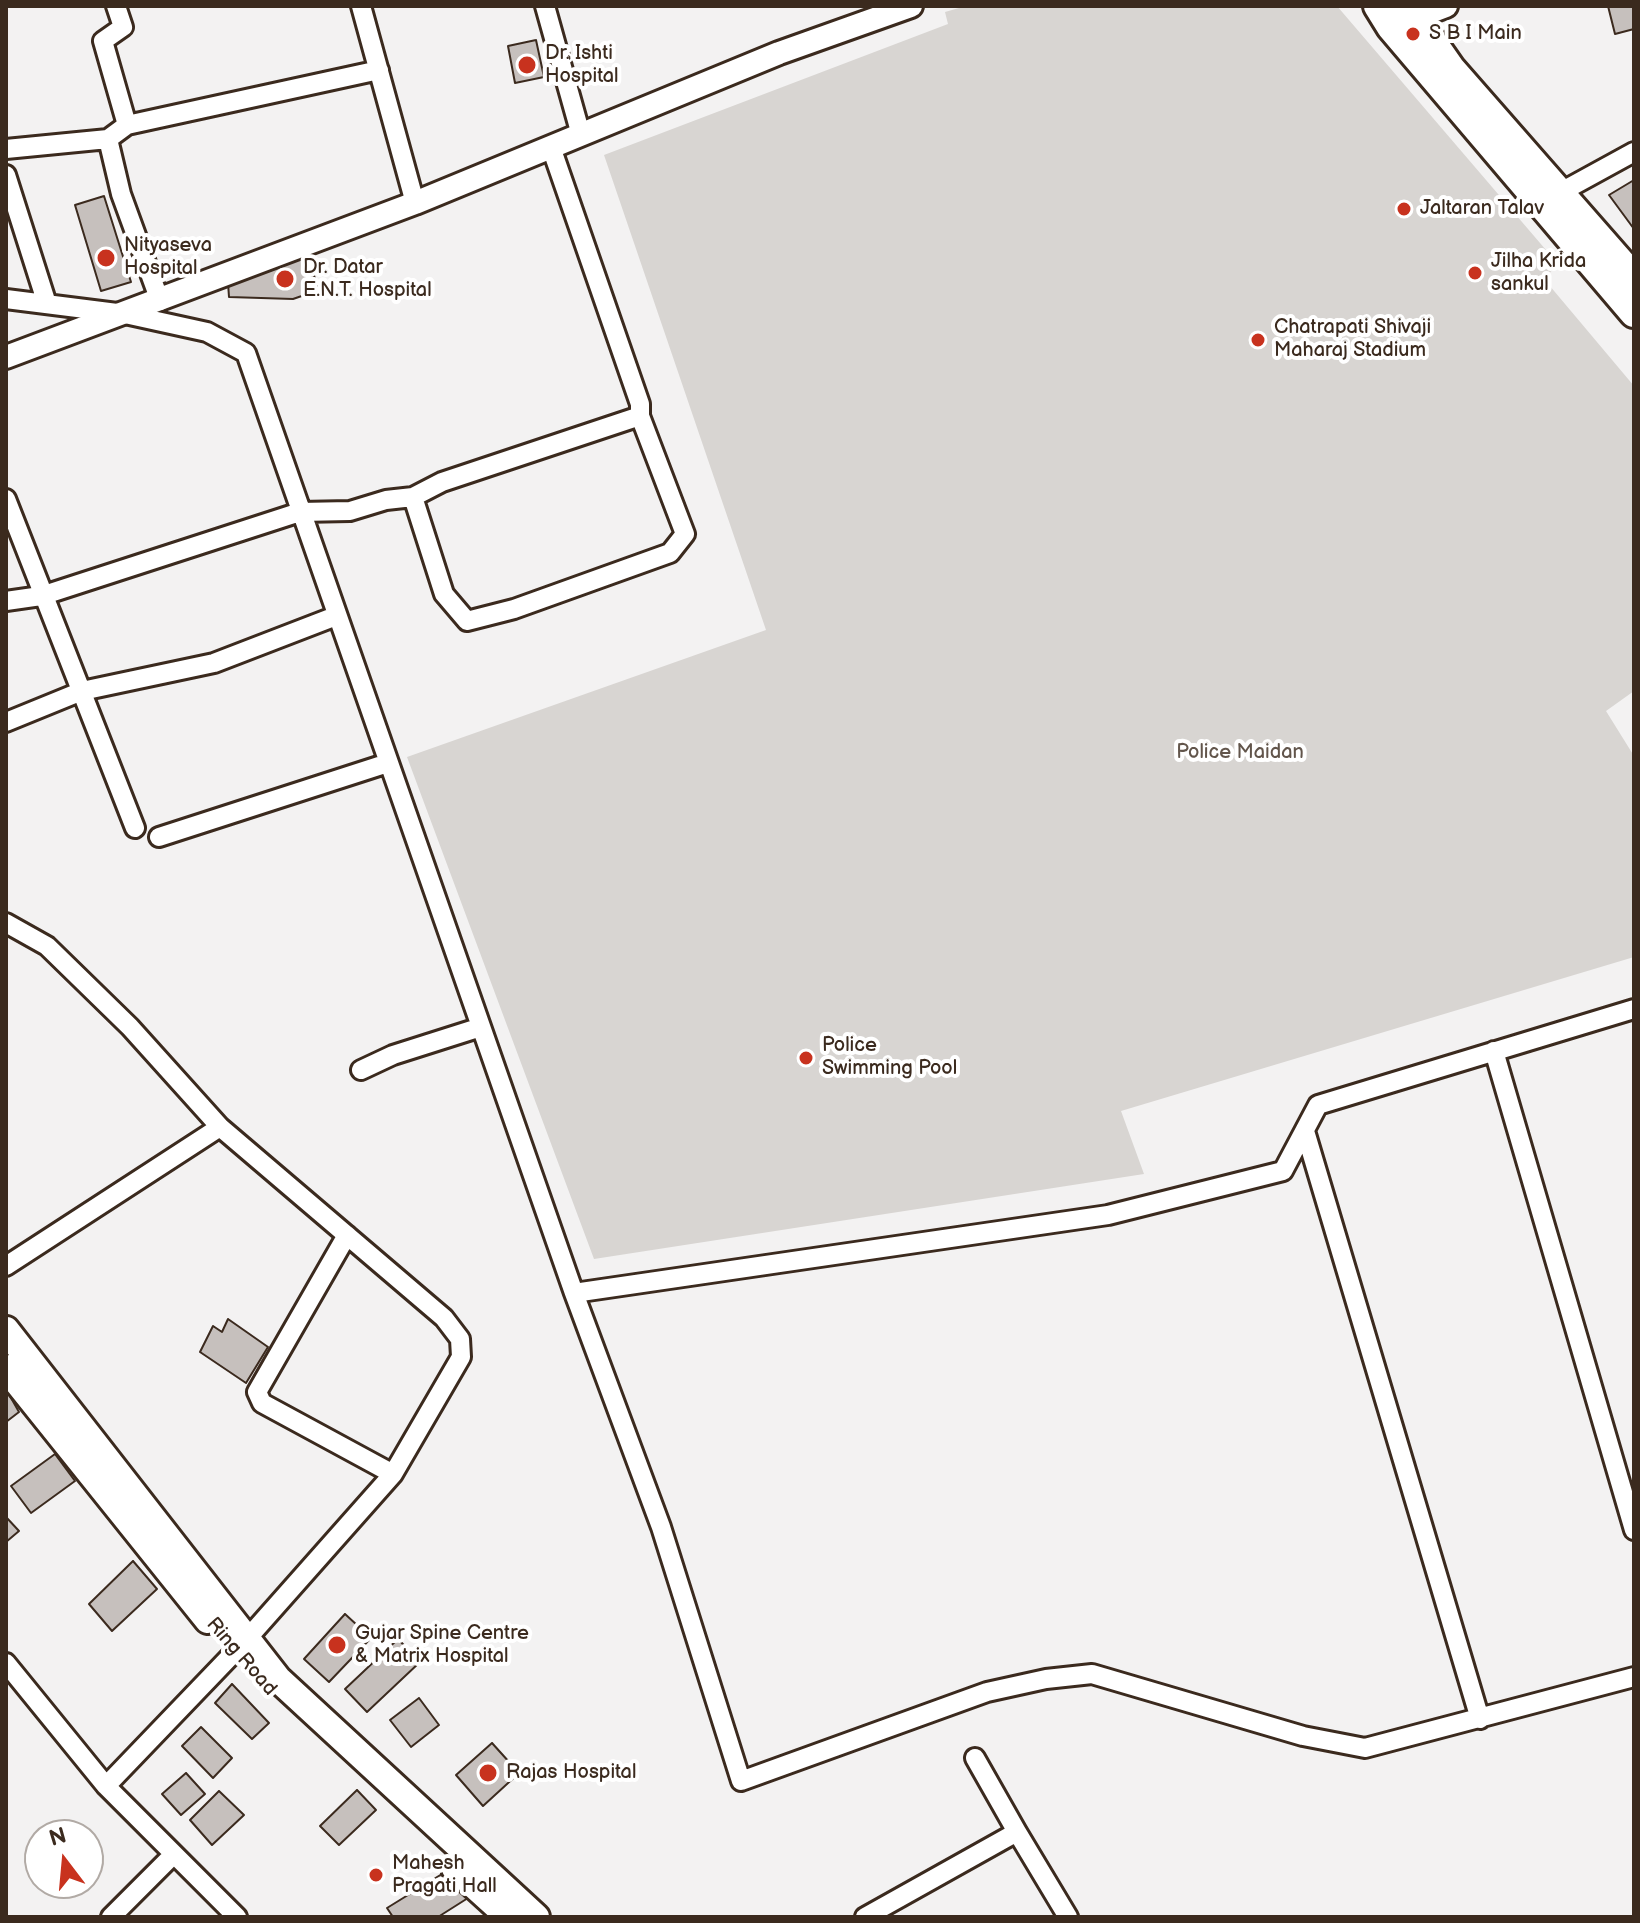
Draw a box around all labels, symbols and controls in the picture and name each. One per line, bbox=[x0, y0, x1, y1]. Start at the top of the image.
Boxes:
place label: S B I Main bbox=[1429, 22, 1522, 46]
marker: S B I Main bbox=[1404, 25, 1422, 43]
place label: Dr. Ishti Hospital bbox=[545, 42, 618, 89]
marker: Dr. Ishti Hospital bbox=[516, 54, 538, 76]
place label: Jaltaran Talav bbox=[1420, 197, 1544, 221]
marker: Jaltaran Talav bbox=[1395, 200, 1413, 218]
place label: Nityaseva Hospital bbox=[124, 234, 212, 281]
marker: Nityaseva Hospital bbox=[95, 247, 117, 269]
place label: Jilha Krida sankul bbox=[1491, 250, 1586, 297]
place label: Dr. Datar E.N.T. Hospital bbox=[303, 256, 432, 303]
marker: Jilha Krida sankul bbox=[1466, 264, 1484, 282]
marker: Dr. Datar E.N.T. Hospital bbox=[274, 268, 296, 290]
place label: Chatrapati Shivaji Maharaj Stadium bbox=[1274, 316, 1431, 363]
marker: Chatrapati Shivaji Maharaj Stadium bbox=[1249, 331, 1267, 349]
park label: Police Maidan bbox=[1176, 741, 1304, 765]
place label: Police Swimming Pool bbox=[822, 1034, 957, 1081]
marker: Police Swimming Pool bbox=[797, 1049, 815, 1067]
street label: Ring Road bbox=[201, 1613, 281, 1701]
place label: Gujar Spine Centre & Matrix Hospital bbox=[355, 1622, 529, 1669]
marker: Gujar Spine Centre & Matrix Hospital bbox=[326, 1634, 348, 1656]
place label: Rajas Hospital bbox=[506, 1761, 636, 1785]
marker: Rajas Hospital bbox=[477, 1762, 499, 1784]
north arrow bbox=[24, 1819, 104, 1899]
text: N bbox=[46, 1822, 69, 1853]
place label: Mahesh Pragati Hall bbox=[392, 1852, 497, 1899]
marker: Mahesh Pragati Hall bbox=[367, 1866, 385, 1884]

